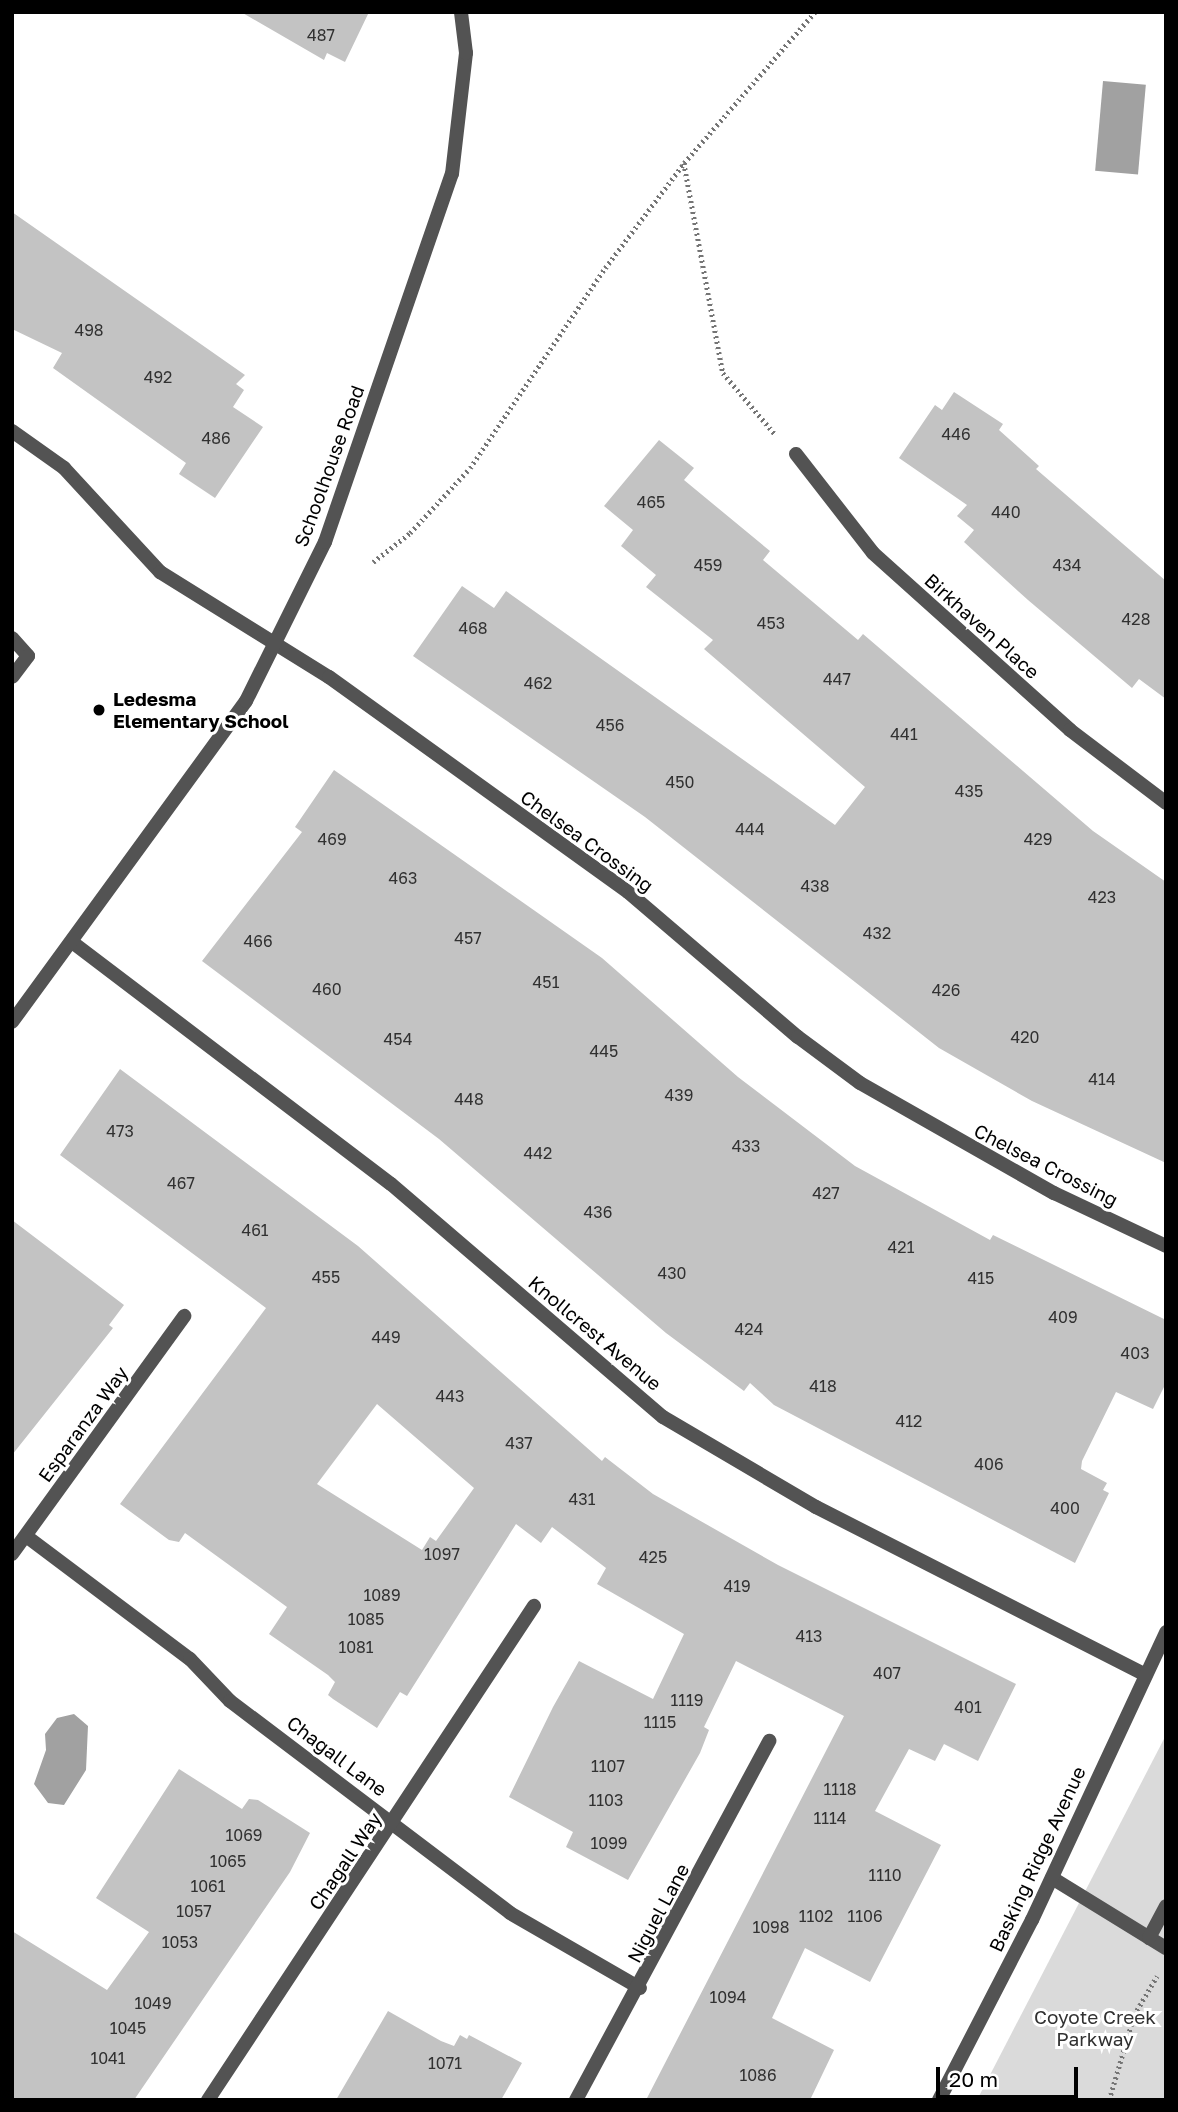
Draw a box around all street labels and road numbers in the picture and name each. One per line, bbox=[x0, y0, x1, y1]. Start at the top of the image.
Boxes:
street label: Schoolhouse Road bbox=[289, 382, 369, 550]
street label: Birkhaven Place bbox=[920, 569, 1044, 683]
street label: Chelsea Crossing bbox=[516, 785, 658, 897]
street label: Chelsea Crossing bbox=[970, 1119, 1122, 1211]
street label: Knollcrest Avenue bbox=[524, 1271, 666, 1395]
street label: Esparanza Way bbox=[33, 1362, 133, 1486]
street label: Chagall Lane bbox=[283, 1711, 391, 1801]
street label: Basking Ridge Avenue bbox=[984, 1763, 1090, 1955]
street label: Chagall Way bbox=[304, 1808, 386, 1914]
street label: Niguel Lane bbox=[622, 1860, 694, 1966]

